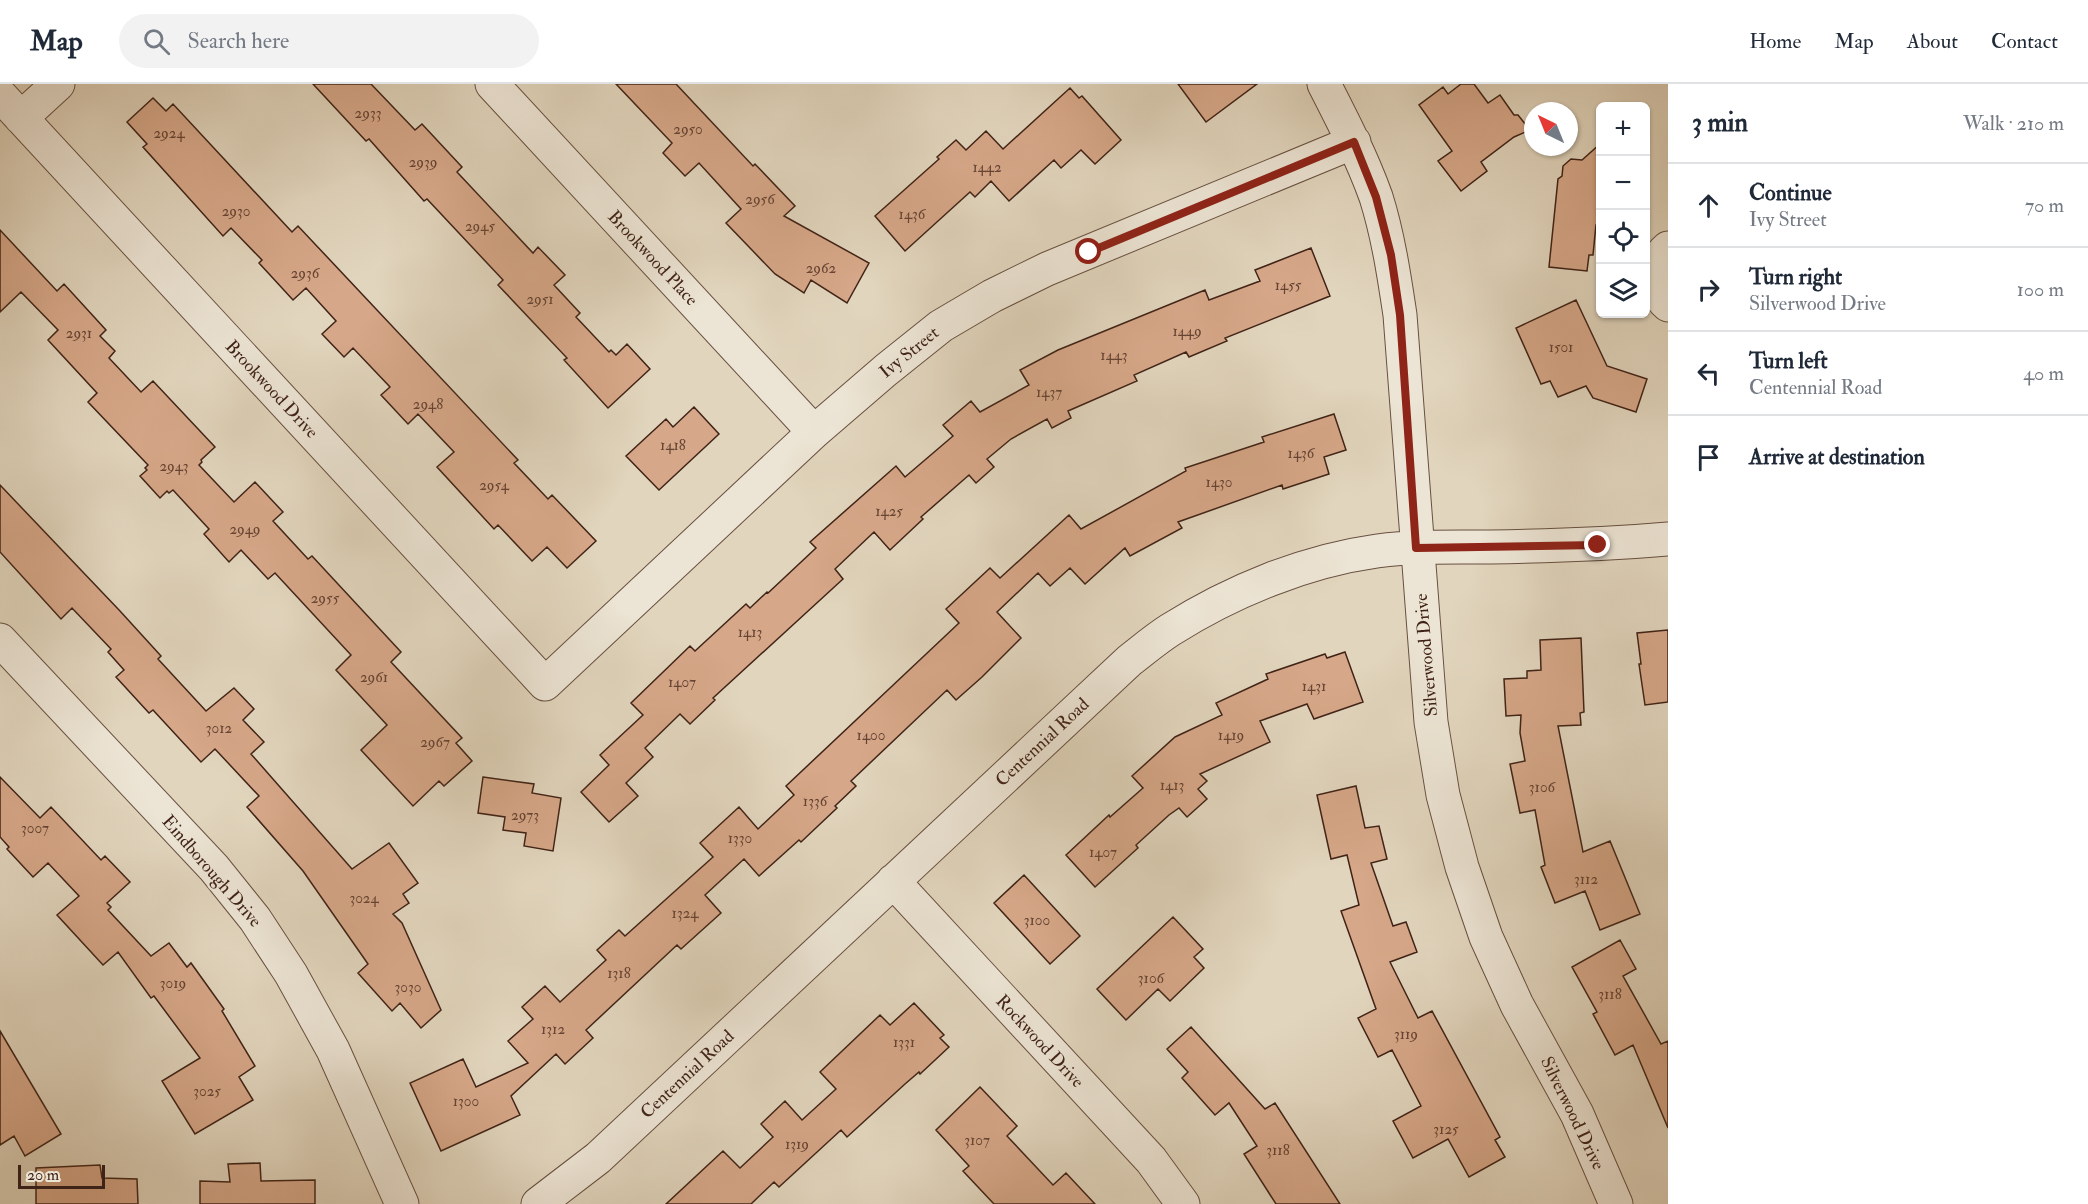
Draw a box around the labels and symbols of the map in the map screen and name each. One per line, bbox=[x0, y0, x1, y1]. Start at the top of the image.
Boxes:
north arrow bbox=[1524, 102, 1578, 156]
house number: 2933 bbox=[355, 104, 381, 123]
house number: 2950 bbox=[673, 120, 703, 139]
house number: 2924 bbox=[154, 124, 185, 143]
house number: 2939 bbox=[409, 153, 437, 172]
house number: 1442 bbox=[972, 158, 1002, 177]
house number: 2956 bbox=[745, 190, 776, 209]
house number: 2930 bbox=[222, 202, 250, 221]
house number: 1436 bbox=[899, 205, 927, 224]
street label: Brookwood Place bbox=[602, 206, 703, 311]
house number: 2945 bbox=[465, 217, 495, 236]
route start bbox=[1075, 238, 1101, 264]
house number: 2962 bbox=[806, 259, 837, 278]
house number: 2936 bbox=[291, 264, 321, 283]
house number: 1455 bbox=[1275, 276, 1302, 295]
house number: 2951 bbox=[526, 290, 554, 309]
street label: Ivy Street bbox=[875, 321, 944, 383]
house number: 1449 bbox=[1172, 322, 1202, 341]
house number: 2931 bbox=[66, 324, 92, 343]
street label: Brookwood Drive bbox=[220, 335, 323, 444]
house number: 1501 bbox=[1549, 338, 1573, 357]
house number: 1443 bbox=[1100, 346, 1128, 365]
house number: 1437 bbox=[1036, 383, 1062, 402]
house number: 2948 bbox=[413, 395, 443, 414]
house number: 1418 bbox=[660, 436, 686, 455]
house number: 1436 bbox=[1288, 444, 1316, 463]
house number: 2943 bbox=[159, 457, 189, 476]
house number: 1430 bbox=[1206, 473, 1232, 492]
house number: 2954 bbox=[479, 476, 510, 495]
house number: 1425 bbox=[875, 502, 903, 521]
house number: 2949 bbox=[229, 520, 261, 539]
route end bbox=[1584, 531, 1610, 557]
house number: 2955 bbox=[311, 589, 340, 608]
street label: Silverwood Drive bbox=[1410, 592, 1443, 717]
house number: 1413 bbox=[738, 623, 762, 642]
house number: 2961 bbox=[360, 668, 388, 687]
house number: 1407 bbox=[668, 673, 696, 692]
house number: 1431 bbox=[1302, 677, 1326, 696]
street label: Centennial Road bbox=[991, 693, 1094, 792]
house number: 3012 bbox=[206, 719, 233, 738]
house number: 1400 bbox=[857, 726, 885, 745]
house number: 1419 bbox=[1218, 726, 1244, 745]
house number: 2967 bbox=[420, 733, 450, 752]
house number: 1413 bbox=[1160, 776, 1184, 795]
house number: 3106 bbox=[1529, 778, 1557, 797]
house number: 1336 bbox=[803, 792, 829, 811]
house number: 2973 bbox=[511, 806, 539, 825]
street label: Eindborough Drive bbox=[157, 810, 267, 933]
house number: 3007 bbox=[21, 819, 49, 838]
house number: 1330 bbox=[728, 829, 752, 848]
house number: 1407 bbox=[1089, 843, 1117, 862]
house number: 3112 bbox=[1574, 870, 1598, 889]
house number: 3024 bbox=[349, 889, 379, 908]
house number: 1324 bbox=[672, 904, 699, 923]
house number: 3100 bbox=[1024, 911, 1050, 930]
house number: 1318 bbox=[607, 964, 631, 983]
house number: 3106 bbox=[1138, 969, 1166, 988]
house number: 3019 bbox=[160, 974, 186, 993]
house number: 3030 bbox=[395, 978, 421, 997]
house number: 3118 bbox=[1598, 985, 1622, 1004]
street label: Rockwood Drive bbox=[991, 990, 1089, 1093]
house number: 1312 bbox=[541, 1020, 565, 1039]
street label: Centennial Road bbox=[636, 1025, 739, 1124]
house number: 3119 bbox=[1394, 1025, 1418, 1044]
house number: 1331 bbox=[893, 1033, 915, 1052]
street label: Silverwood Drive bbox=[1535, 1053, 1610, 1174]
house number: 3025 bbox=[193, 1082, 221, 1101]
house number: 1300 bbox=[453, 1092, 479, 1111]
house number: 3125 bbox=[1433, 1120, 1459, 1139]
house number: 3107 bbox=[964, 1131, 990, 1150]
house number: 1319 bbox=[785, 1135, 809, 1154]
house number: 3118 bbox=[1266, 1141, 1290, 1160]
scale bar bbox=[18, 1162, 105, 1190]

